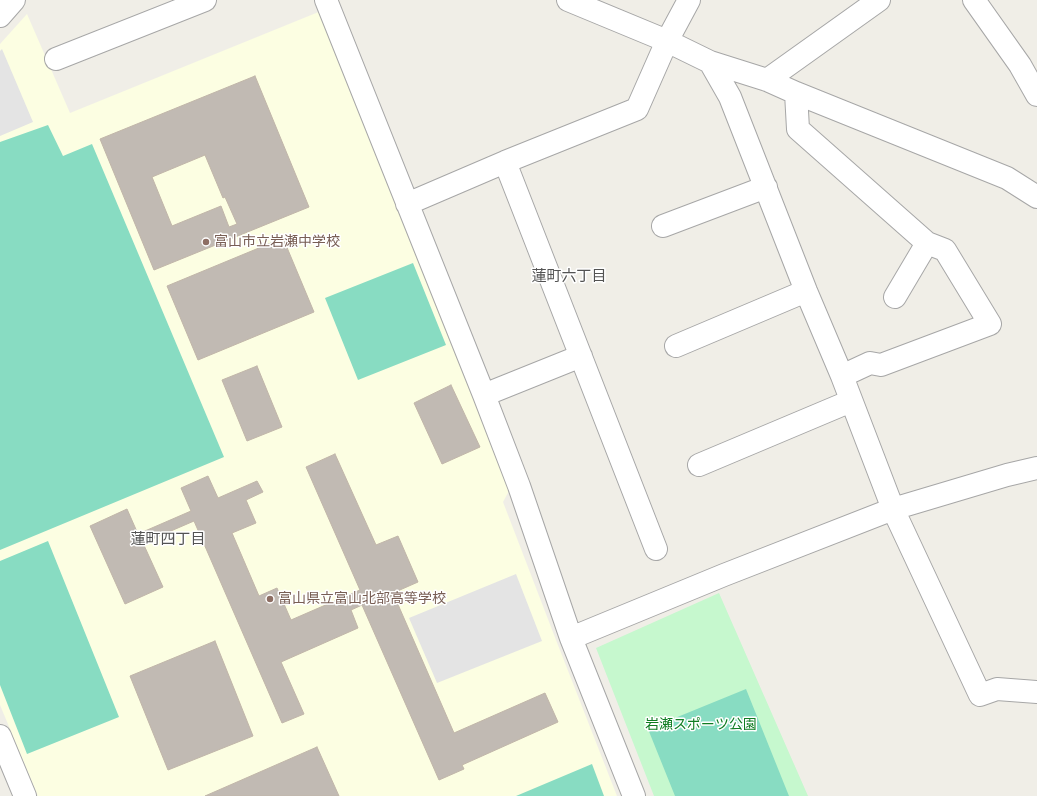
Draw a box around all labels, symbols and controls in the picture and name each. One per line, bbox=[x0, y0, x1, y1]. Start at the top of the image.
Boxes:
place label: 富山市立岩瀬中学校 bbox=[214, 234, 340, 250]
marker: 富山市立岩瀬中学校 bbox=[201, 237, 211, 247]
district label: 蓮町六丁目 bbox=[532, 268, 606, 286]
district label: 蓮町四丁目 bbox=[131, 531, 205, 549]
place label: 富山県立富山北部高等学校 bbox=[278, 591, 446, 607]
marker: 富山県立富山北部高等学校 bbox=[265, 594, 275, 604]
park label: 岩瀬スポーツ公園 bbox=[645, 717, 757, 733]

